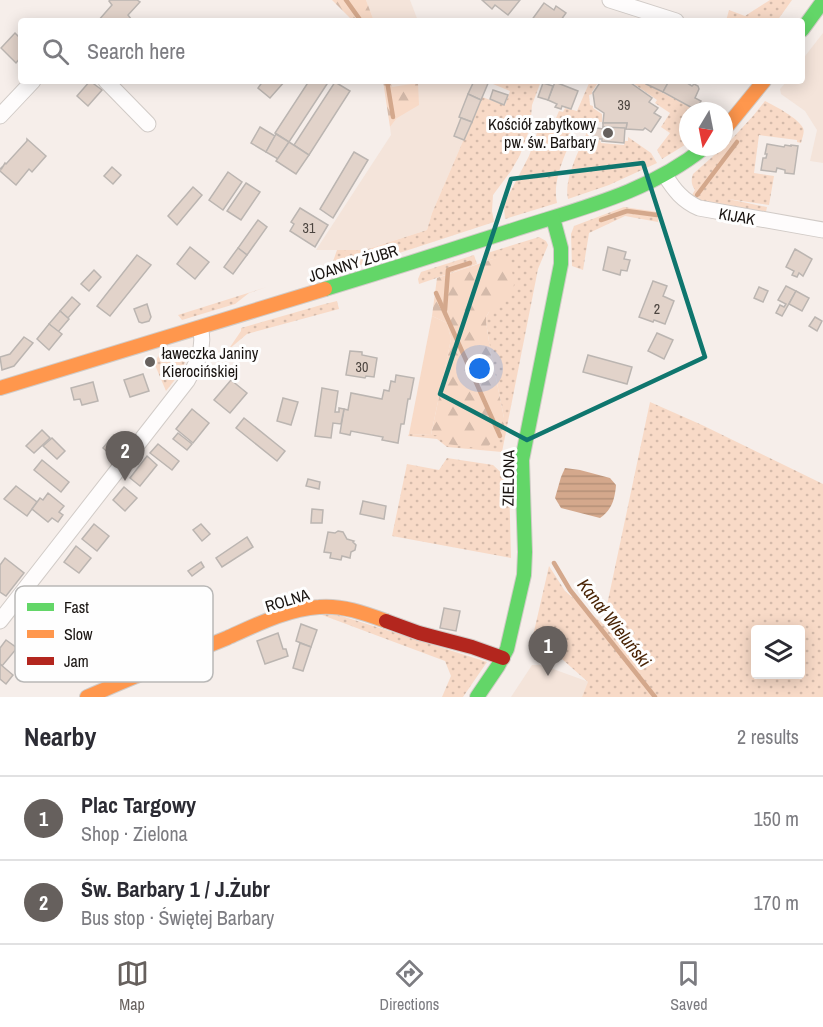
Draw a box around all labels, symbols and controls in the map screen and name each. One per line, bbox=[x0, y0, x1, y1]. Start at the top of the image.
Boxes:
search box bbox=[18, 18, 805, 84]
icon: search bbox=[39, 35, 72, 68]
text: Search here bbox=[87, 36, 185, 66]
house number: 39 bbox=[618, 96, 630, 114]
north arrow bbox=[679, 102, 733, 156]
place label: Kościół zabytkowy pw. św. Barbary bbox=[488, 113, 596, 153]
marker: Kościół zabytkowy pw. św. Barbary bbox=[601, 126, 615, 140]
street label: KIJAK bbox=[717, 202, 757, 230]
house number: 31 bbox=[303, 219, 316, 237]
street label: JOANNY ŻUBR bbox=[306, 239, 401, 287]
house number: 2 bbox=[654, 300, 660, 318]
place label: ławeczka Janiny Kierocińskiej bbox=[161, 342, 259, 382]
your location bbox=[465, 354, 494, 383]
marker: ławeczka Janiny Kierocińskiej bbox=[143, 355, 157, 369]
house number: 30 bbox=[356, 358, 368, 376]
pin: 2 bbox=[106, 432, 144, 481]
street label: ZIELONA bbox=[497, 449, 519, 506]
water label: Kanał Wieluński bbox=[572, 573, 657, 672]
street label: ROLNA bbox=[262, 583, 312, 617]
legend bbox=[15, 586, 213, 682]
text: Fast bbox=[64, 596, 89, 618]
text: Slow bbox=[64, 623, 93, 645]
map controls bbox=[751, 625, 805, 679]
button: layers bbox=[751, 625, 805, 679]
pin: 1 bbox=[528, 626, 568, 676]
text: Jam bbox=[64, 650, 89, 672]
text: Nearby bbox=[24, 719, 96, 754]
text: 2 results bbox=[737, 723, 799, 750]
text: Plac Targowy bbox=[81, 790, 196, 820]
text: 1 bbox=[39, 805, 48, 832]
text: 150 m bbox=[753, 805, 799, 832]
text: Shop · Zielona bbox=[81, 820, 188, 847]
text: Św. Barbary 1 / J.Żubr bbox=[81, 874, 270, 904]
text: 2 bbox=[39, 889, 48, 916]
text: 170 m bbox=[753, 889, 799, 916]
text: Bus stop · Świętej Barbary bbox=[81, 904, 274, 931]
tab: Map bbox=[116, 957, 149, 1015]
tab: Directions bbox=[380, 957, 439, 1015]
tab: Saved bbox=[670, 957, 708, 1015]

